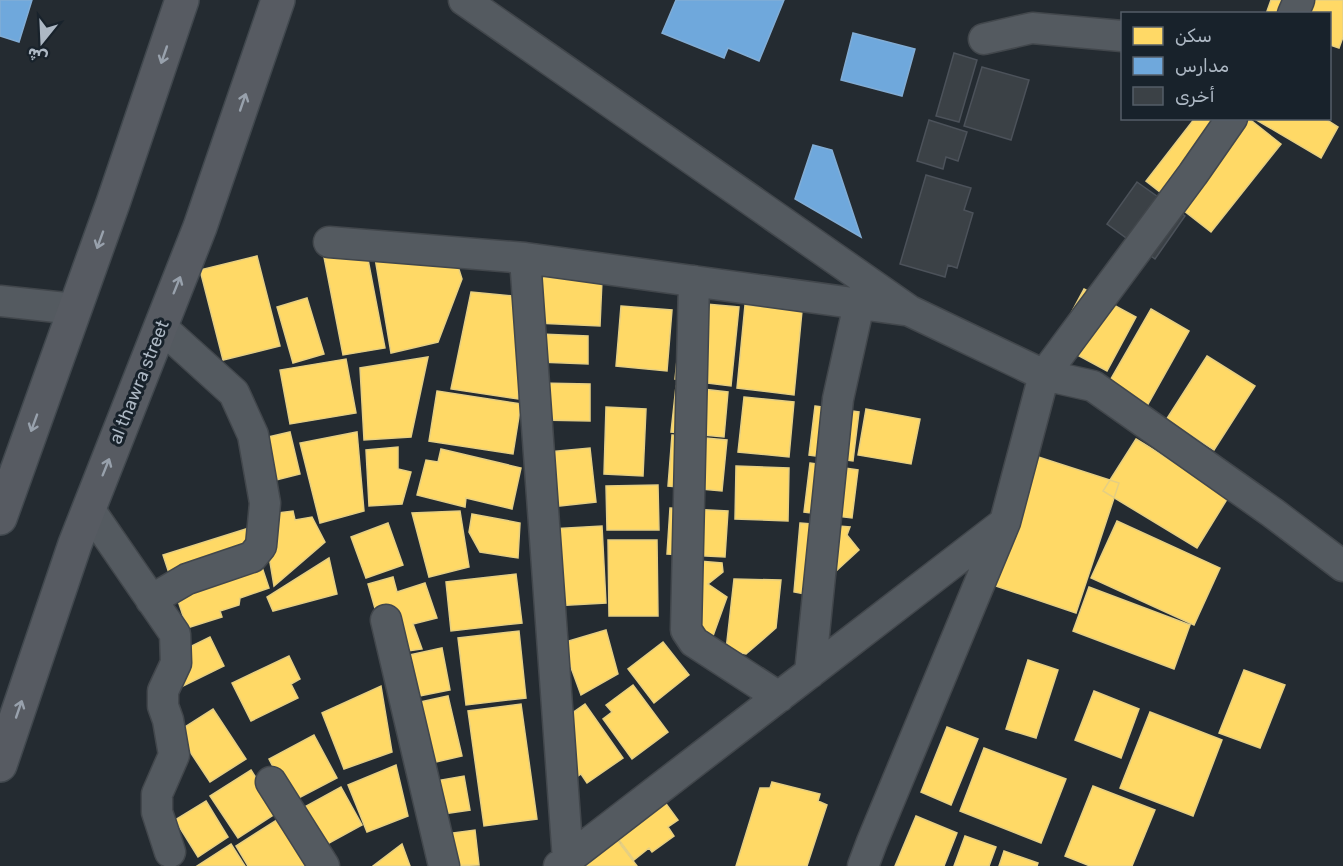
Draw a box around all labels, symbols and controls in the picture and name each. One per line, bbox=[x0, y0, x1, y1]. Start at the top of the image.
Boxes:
north arrow bbox=[12, 12, 72, 72]
legend bbox=[1121, 12, 1331, 120]
text: سكن bbox=[1175, 25, 1212, 47]
text: ش bbox=[25, 44, 50, 68]
one-way arrow bbox=[157, 45, 168, 64]
text: مدارس bbox=[1175, 55, 1229, 77]
text: أخرى bbox=[1175, 85, 1215, 107]
one-way arrow bbox=[239, 93, 250, 112]
one-way arrow bbox=[93, 230, 104, 249]
one-way arrow bbox=[173, 276, 184, 295]
street label: al thawra street bbox=[104, 317, 174, 447]
one-way arrow bbox=[28, 413, 39, 432]
one-way arrow bbox=[101, 458, 112, 476]
one-way arrow bbox=[14, 700, 25, 719]

